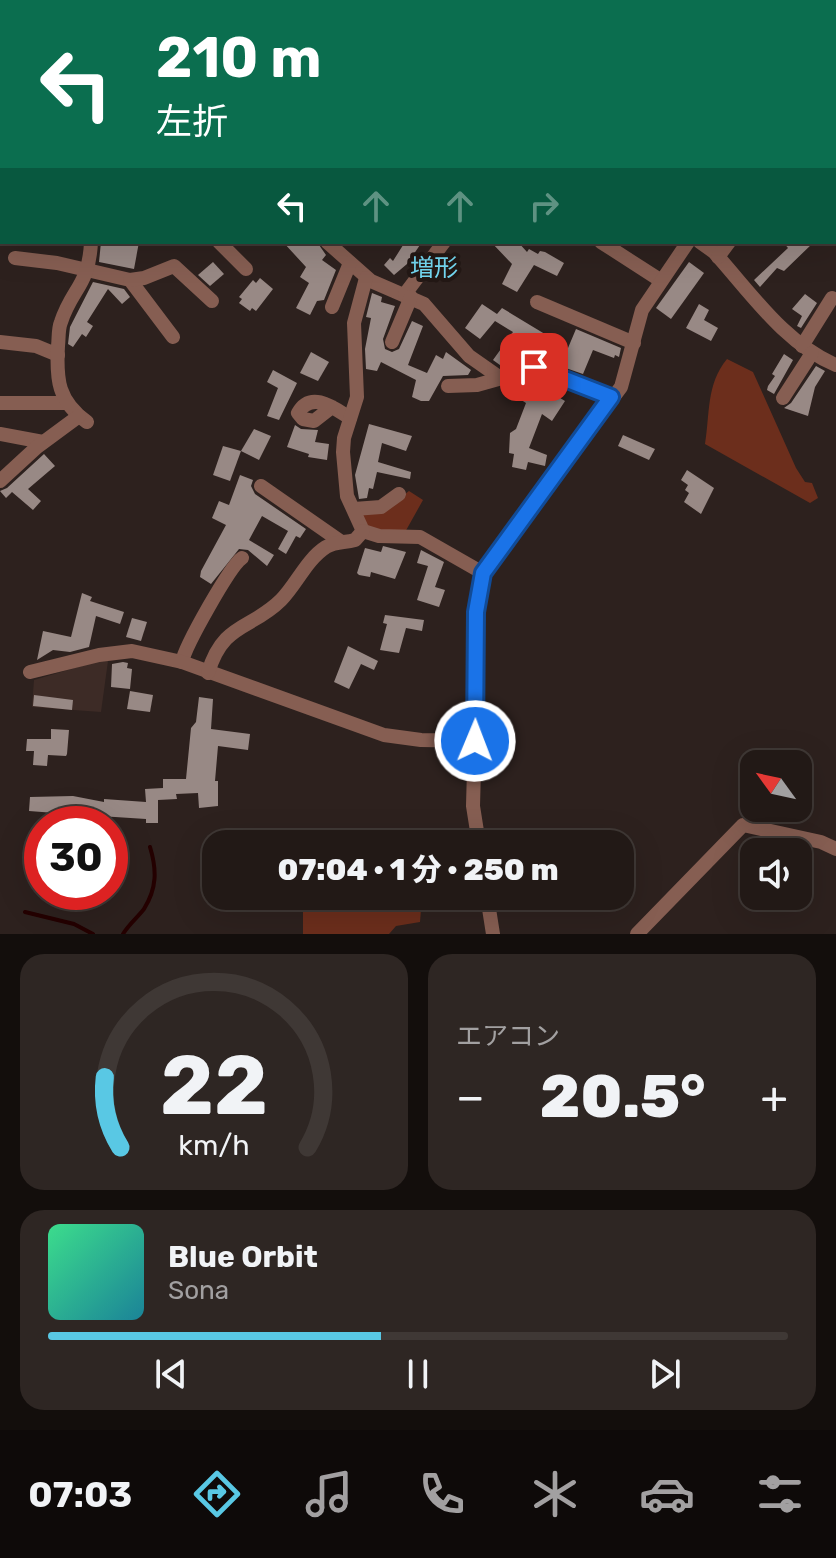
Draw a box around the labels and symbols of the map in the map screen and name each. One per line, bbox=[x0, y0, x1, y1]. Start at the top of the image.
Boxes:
district label: 増形 bbox=[410, 254, 458, 282]
pin bbox=[500, 333, 568, 401]
position arrow bbox=[433, 699, 517, 783]
north arrow bbox=[740, 750, 812, 822]
speed limit sign: 30 bbox=[24, 806, 128, 910]

